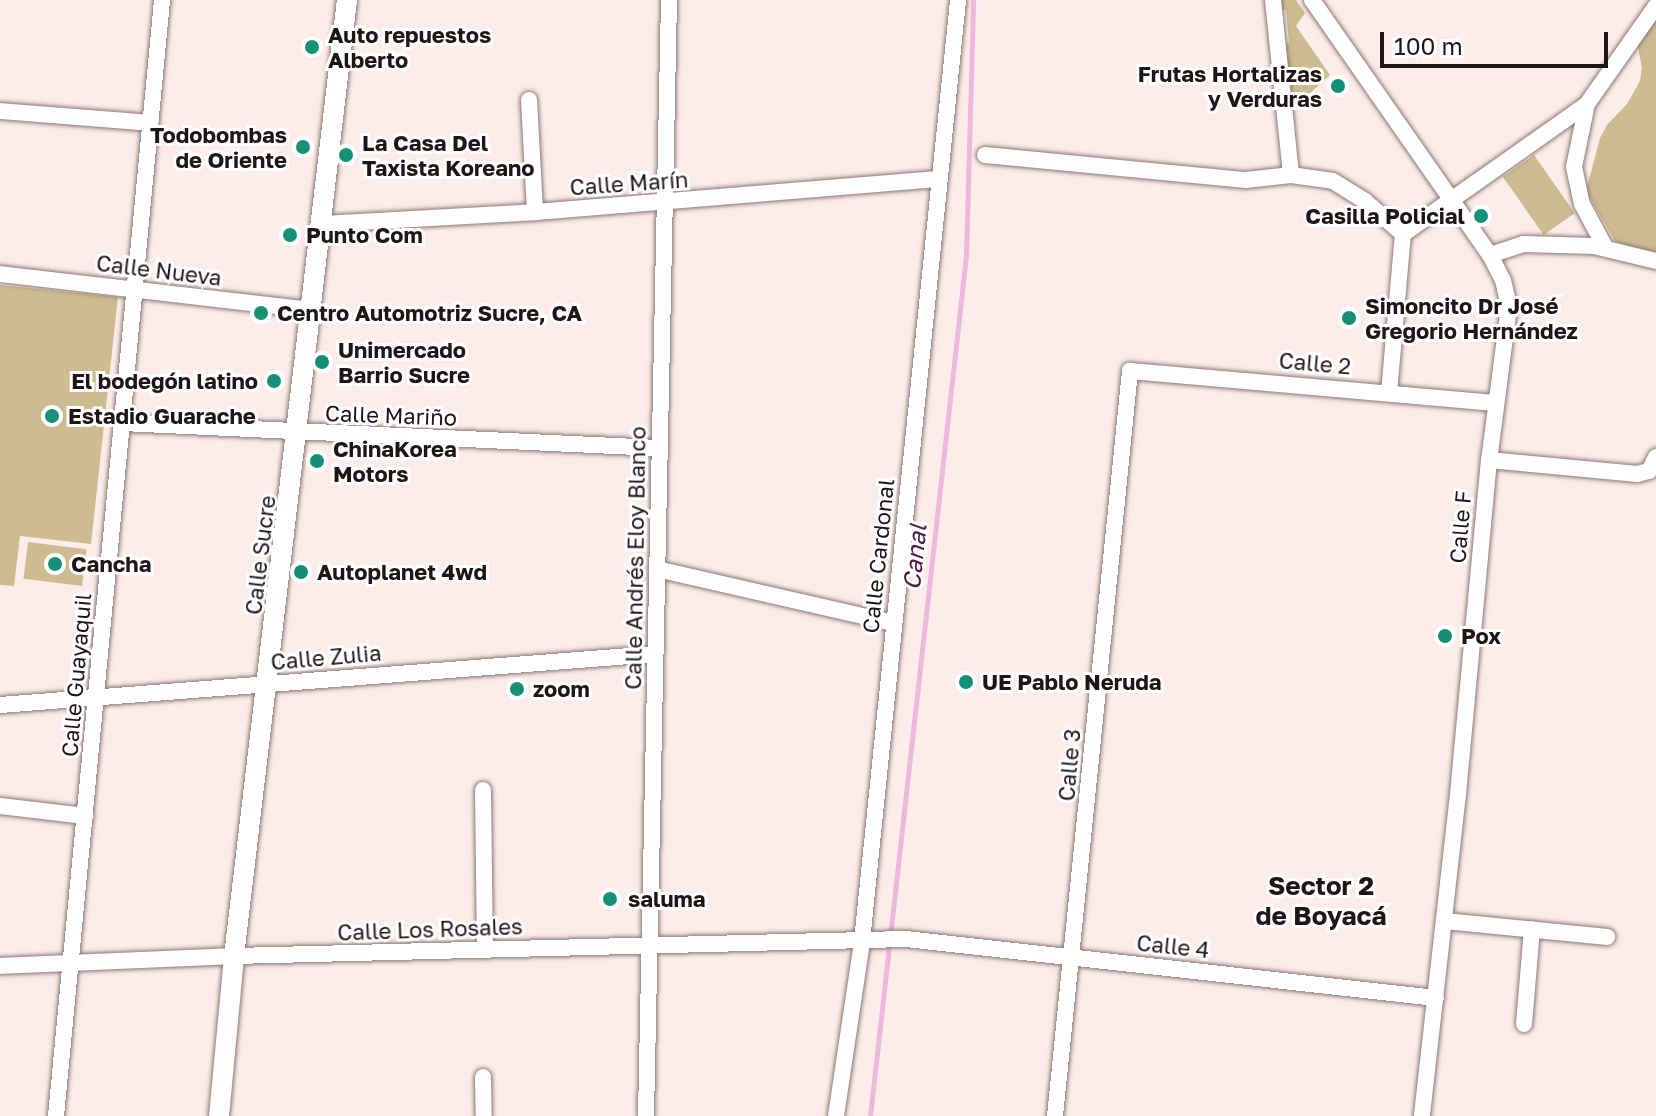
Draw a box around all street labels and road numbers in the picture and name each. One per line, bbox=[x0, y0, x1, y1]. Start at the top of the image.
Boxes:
street label: Calle Marín bbox=[569, 166, 689, 200]
street label: Calle Nueva bbox=[95, 249, 223, 291]
street label: Calle 2 bbox=[1278, 347, 1352, 379]
street label: Calle Mariño bbox=[325, 400, 457, 430]
street label: Calle Andrés Eloy Blanco bbox=[620, 426, 650, 690]
street label: Calle Cardonal bbox=[857, 478, 899, 634]
street label: Calle F bbox=[1444, 490, 1476, 564]
street label: Calle Sucre bbox=[240, 494, 280, 616]
street label: Calle Guayaquil bbox=[56, 592, 96, 758]
street label: Calle Zulia bbox=[270, 639, 382, 675]
street label: Calle 3 bbox=[1053, 728, 1085, 802]
street label: Calle Los Rosales bbox=[337, 913, 523, 945]
street label: Calle 4 bbox=[1135, 929, 1211, 963]

